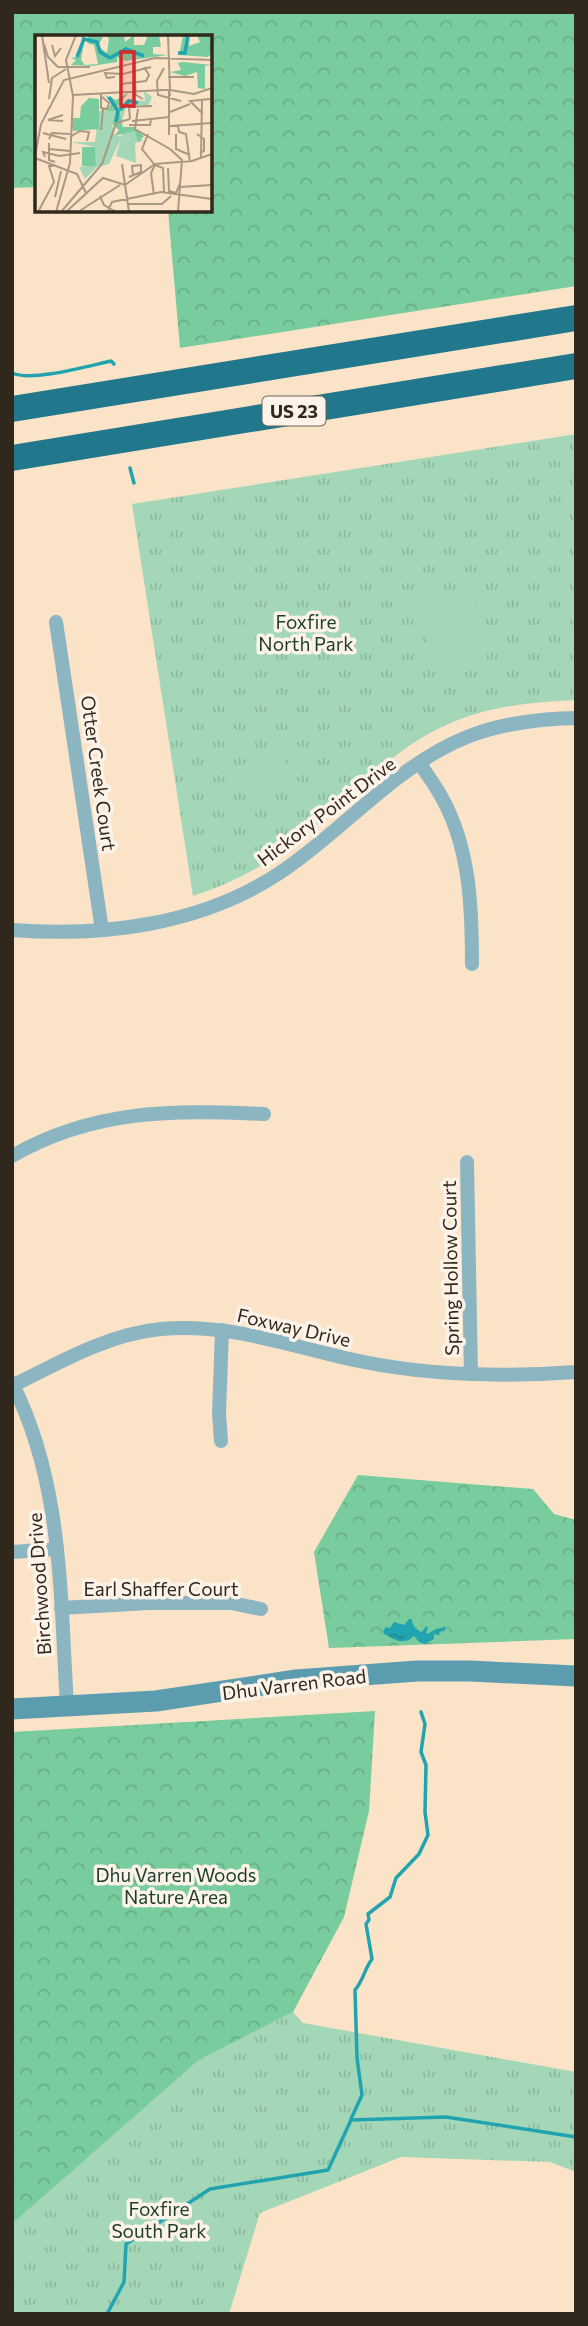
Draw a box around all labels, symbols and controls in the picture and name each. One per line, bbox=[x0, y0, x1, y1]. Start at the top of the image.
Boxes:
inset map bbox=[35, 35, 212, 212]
road number: US 23 bbox=[262, 396, 326, 426]
park label: Foxfire North Park bbox=[258, 610, 354, 655]
street label: Otter Creek Court bbox=[77, 694, 121, 852]
street label: Hickory Point Drive bbox=[252, 752, 400, 870]
street label: Spring Hollow Court bbox=[437, 1180, 463, 1356]
street label: Foxway Drive bbox=[235, 1303, 353, 1351]
street label: Birchwood Drive bbox=[23, 1512, 55, 1656]
street label: Earl Shaffer Court bbox=[84, 1577, 239, 1600]
street label: Dhu Varren Road bbox=[221, 1664, 367, 1704]
park label: Dhu Varren Woods Nature Area bbox=[96, 1863, 256, 1908]
park label: Foxfire South Park bbox=[111, 2197, 207, 2242]

